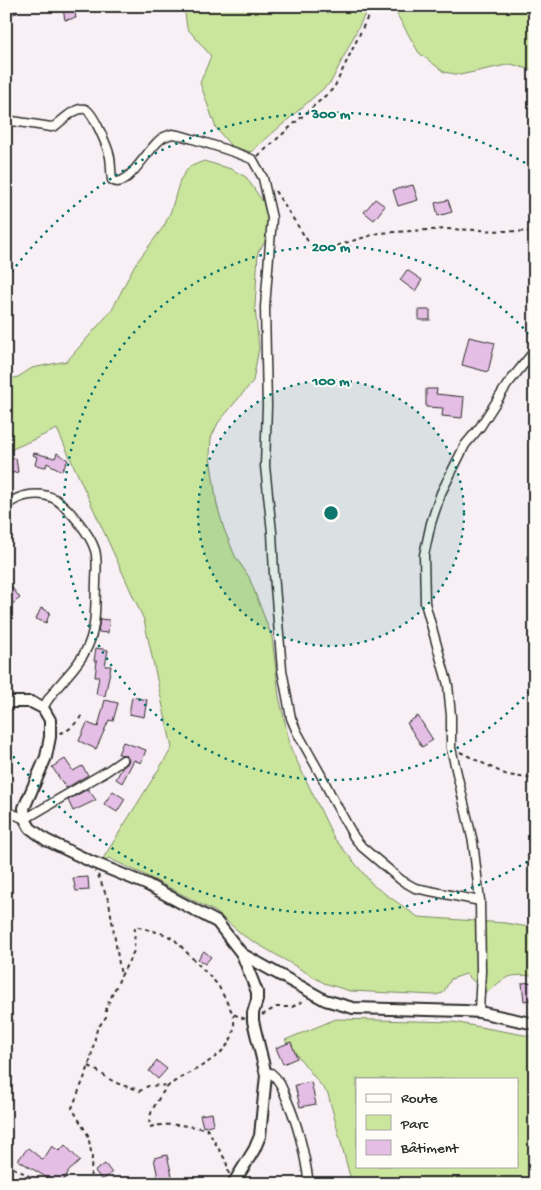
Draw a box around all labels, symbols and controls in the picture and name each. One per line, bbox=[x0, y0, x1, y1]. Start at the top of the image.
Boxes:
text: 300 m bbox=[310, 106, 351, 124]
text: 200 m bbox=[312, 239, 351, 257]
text: 100 m bbox=[311, 373, 350, 391]
centre of rings bbox=[322, 504, 340, 522]
legend bbox=[356, 1078, 518, 1168]
text: Route bbox=[401, 1090, 438, 1108]
text: Parc bbox=[400, 1116, 429, 1134]
text: Bâtiment bbox=[400, 1140, 460, 1158]

